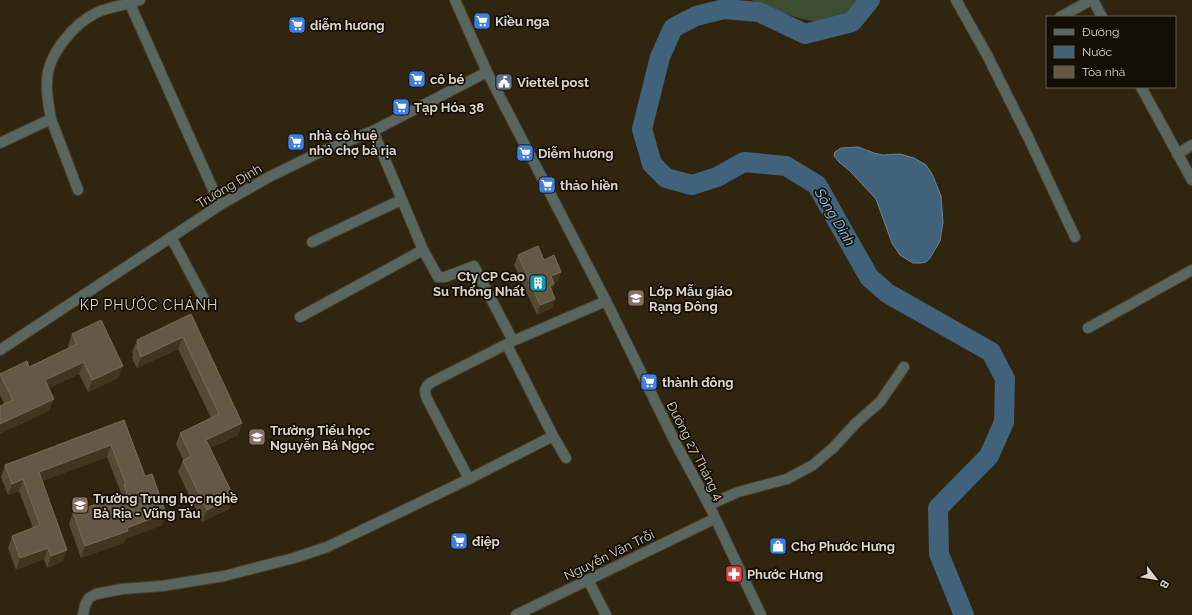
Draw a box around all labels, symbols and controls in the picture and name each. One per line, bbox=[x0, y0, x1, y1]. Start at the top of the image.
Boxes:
supermarket icon: Kiều nga bbox=[472, 11, 492, 31]
place label: Kiều nga bbox=[495, 14, 550, 29]
supermarket icon: diễm hương bbox=[287, 15, 307, 35]
legend bbox=[1046, 16, 1176, 88]
place label: diễm hương bbox=[310, 18, 385, 33]
text: Đường bbox=[1082, 25, 1119, 39]
text: Nước bbox=[1082, 45, 1113, 59]
text: Tòa nhà bbox=[1082, 65, 1125, 79]
supermarket icon: cô bé bbox=[407, 69, 427, 89]
place label: cô bé bbox=[430, 72, 465, 87]
public building icon: Viettel post bbox=[494, 72, 514, 92]
place label: Viettel post bbox=[517, 75, 589, 90]
supermarket icon: Tạp Hóa 38 bbox=[391, 97, 411, 117]
place label: Tạp Hóa 38 bbox=[414, 100, 484, 115]
place label: nhà cô huệ nhỏ chợ bà rịa bbox=[309, 128, 397, 158]
supermarket icon: nhà cô huệ nhỏ chợ bà rịa bbox=[286, 132, 306, 152]
supermarket icon: Diễm hương bbox=[515, 143, 535, 163]
place label: Diễm hương bbox=[538, 146, 613, 161]
street label: Trương Định bbox=[194, 161, 264, 211]
supermarket icon: thảo hiền bbox=[537, 175, 557, 195]
place label: thảo hiền bbox=[560, 178, 618, 193]
water label: Sông Dinh bbox=[811, 185, 858, 249]
place label: Cty CP Cao Su Thống Nhất bbox=[433, 269, 525, 299]
building icon: Cty CP Cao Su Thống Nhất bbox=[528, 273, 548, 293]
place label: Lớp Mẫu giáo Rạng Đông bbox=[649, 284, 733, 314]
school or university icon: Lớp Mẫu giáo Rạng Đông bbox=[626, 288, 646, 308]
district label: KP PHƯỚC CHÁNH bbox=[80, 296, 218, 313]
supermarket icon: thành đông bbox=[639, 372, 659, 392]
place label: thành đông bbox=[662, 375, 734, 390]
street label: Đường 27 Tháng 4 bbox=[664, 399, 726, 503]
place label: Trường Tiểu học Nguyễn Bá Ngọc bbox=[270, 423, 375, 453]
school or university icon: Trường Tiểu học Nguyễn Bá Ngọc bbox=[247, 427, 267, 447]
place label: Trường Trung học nghề Bà Rịa - Vũng Tàu bbox=[93, 491, 238, 521]
school or university icon: Trường Trung học nghề Bà Rịa - Vũng Tàu bbox=[70, 495, 90, 515]
street label: Nguyễn Văn Trỗi bbox=[561, 527, 657, 583]
supermarket icon: điệp bbox=[449, 531, 469, 551]
place label: điệp bbox=[472, 534, 500, 549]
shop icon: Chợ Phước Hưng bbox=[768, 536, 788, 556]
place label: Chợ Phước Hưng bbox=[791, 539, 895, 554]
north arrow bbox=[1136, 559, 1176, 599]
pharmacy icon: Phước Hưng bbox=[724, 564, 744, 584]
place label: Phước Hưng bbox=[747, 567, 823, 582]
text: B bbox=[1156, 577, 1172, 591]

